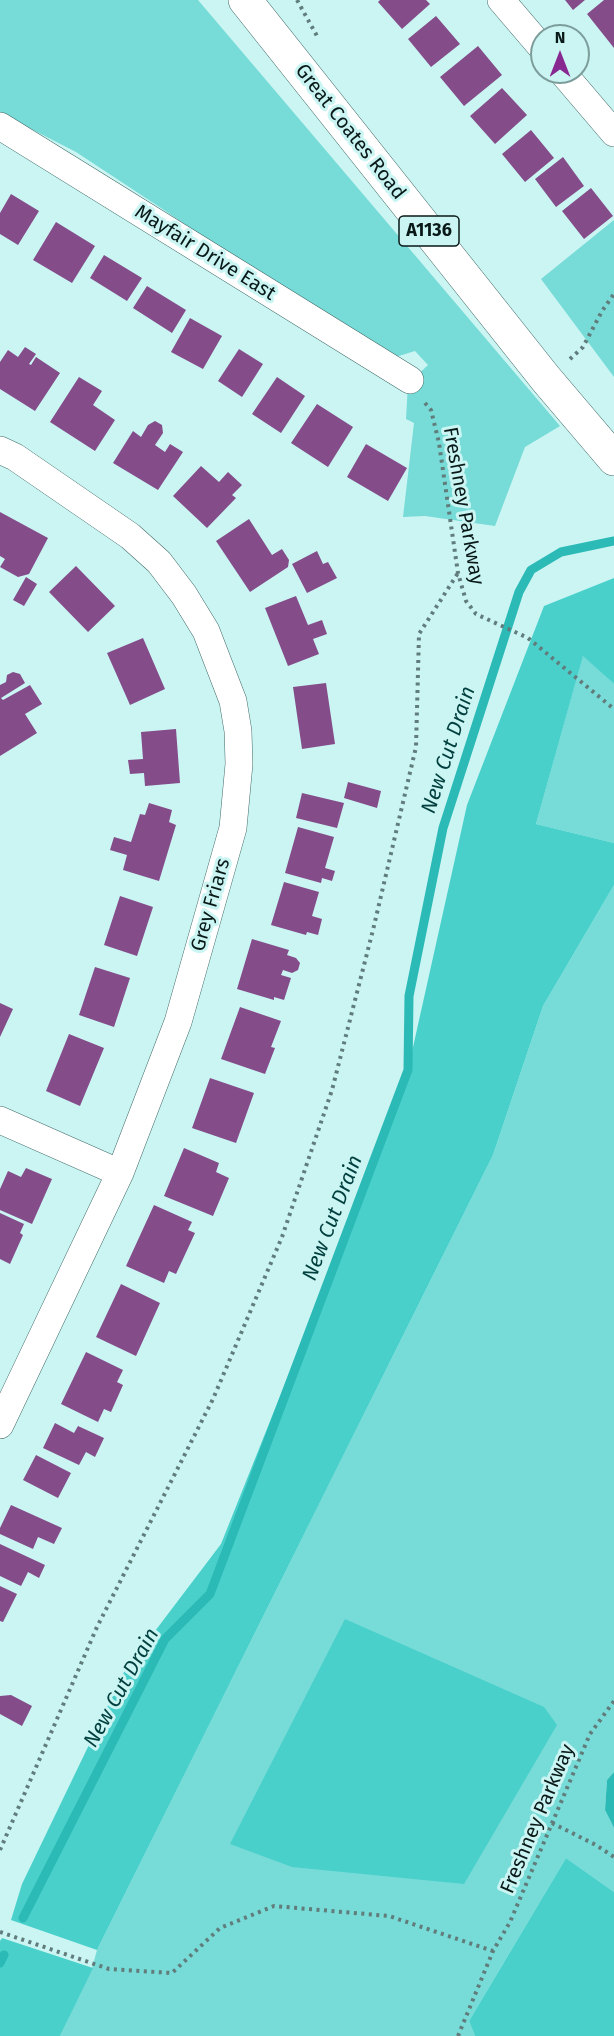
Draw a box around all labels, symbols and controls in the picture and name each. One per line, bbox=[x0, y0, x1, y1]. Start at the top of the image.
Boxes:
north arrow bbox=[530, 24, 590, 84]
text: N bbox=[555, 28, 565, 47]
street label: Great Coates Road bbox=[290, 59, 410, 205]
street label: Mayfair Drive East bbox=[130, 200, 280, 306]
road number: A1136 bbox=[399, 216, 459, 246]
street label: Freshney Parkway bbox=[437, 425, 489, 587]
water label: New Cut Drain bbox=[417, 683, 481, 817]
street label: Grey Friars bbox=[186, 856, 236, 954]
water label: New Cut Drain bbox=[298, 1152, 368, 1284]
water label: New Cut Drain bbox=[79, 1624, 165, 1752]
street label: Freshney Parkway bbox=[496, 1741, 580, 1897]

